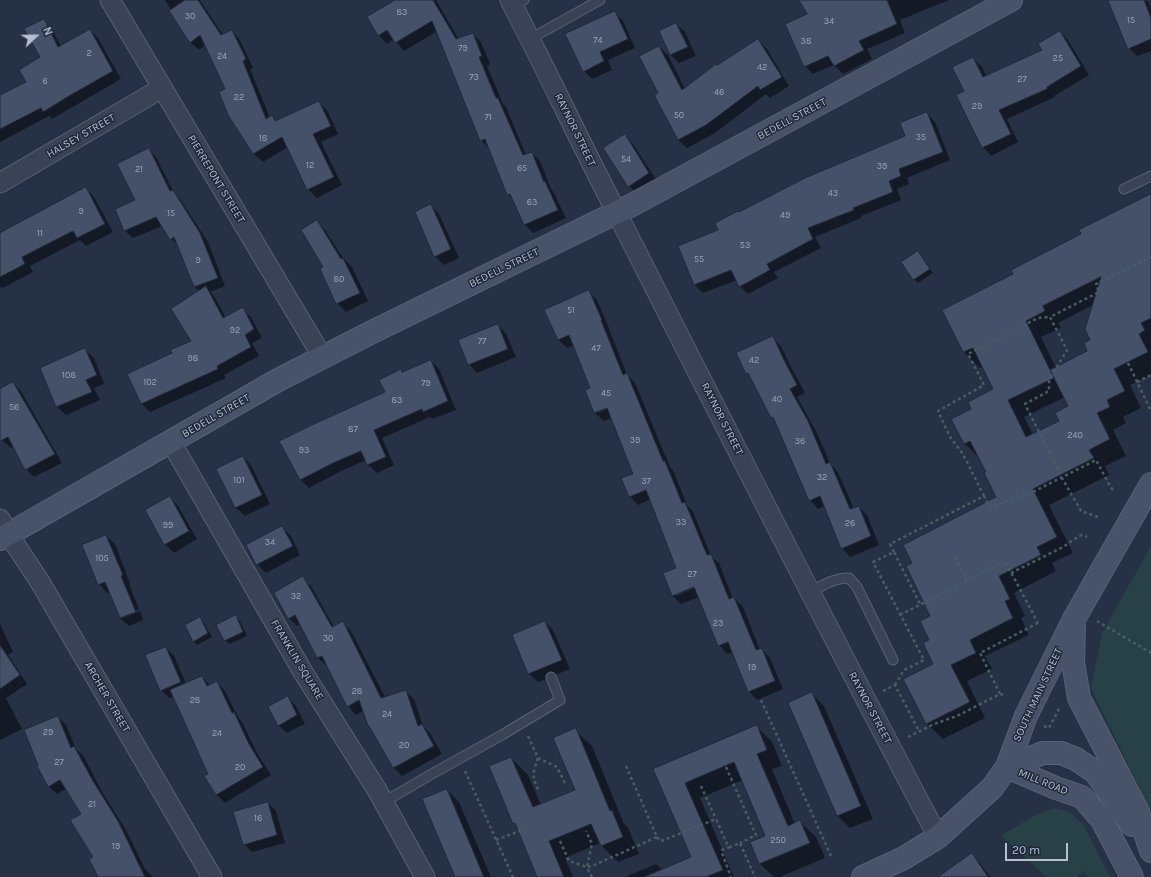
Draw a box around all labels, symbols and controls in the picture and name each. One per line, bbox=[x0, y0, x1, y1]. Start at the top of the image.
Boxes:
house number: 83 bbox=[397, 7, 407, 17]
house number: 30 bbox=[185, 11, 195, 21]
house number: 15 bbox=[1127, 15, 1135, 25]
north arrow bbox=[16, 16, 56, 56]
house number: 34 bbox=[824, 16, 834, 26]
text: N bbox=[40, 25, 55, 37]
house number: 74 bbox=[593, 35, 603, 45]
house number: 38 bbox=[801, 36, 811, 46]
house number: 79 bbox=[458, 43, 468, 53]
house number: 2 bbox=[86, 48, 92, 58]
house number: 24 bbox=[217, 51, 227, 61]
house number: 25 bbox=[1053, 53, 1063, 63]
house number: 42 bbox=[757, 62, 767, 72]
house number: 73 bbox=[469, 72, 479, 82]
house number: 27 bbox=[1017, 74, 1027, 84]
house number: 6 bbox=[42, 76, 48, 86]
house number: 46 bbox=[714, 87, 724, 97]
street label: RAYNOR STREET bbox=[552, 91, 598, 169]
house number: 22 bbox=[234, 92, 244, 102]
street label: BEDELL STREET bbox=[755, 95, 829, 143]
house number: 29 bbox=[972, 101, 982, 111]
house number: 50 bbox=[674, 110, 684, 120]
street label: HALSEY STREET bbox=[44, 111, 118, 161]
house number: 71 bbox=[484, 112, 492, 122]
street label: PIERREPONT STREET bbox=[184, 132, 248, 226]
house number: 35 bbox=[916, 132, 926, 142]
house number: 18 bbox=[259, 133, 267, 143]
house number: 54 bbox=[621, 154, 631, 164]
house number: 12 bbox=[306, 160, 314, 170]
house number: 39 bbox=[877, 161, 887, 171]
house number: 65 bbox=[517, 163, 527, 173]
house number: 21 bbox=[135, 164, 143, 174]
house number: 43 bbox=[828, 188, 838, 198]
house number: 63 bbox=[527, 197, 537, 207]
house number: 9 bbox=[78, 206, 84, 216]
house number: 15 bbox=[167, 208, 175, 218]
house number: 49 bbox=[780, 210, 790, 220]
house number: 11 bbox=[37, 228, 43, 238]
house number: 53 bbox=[740, 240, 750, 250]
street label: BEDELL STREET bbox=[467, 245, 541, 291]
house number: 55 bbox=[694, 254, 704, 264]
house number: 9 bbox=[195, 255, 201, 265]
house number: 80 bbox=[334, 274, 344, 284]
house number: 51 bbox=[567, 305, 575, 315]
house number: 92 bbox=[230, 325, 240, 335]
house number: 77 bbox=[478, 336, 486, 346]
house number: 47 bbox=[591, 343, 601, 353]
house number: 98 bbox=[188, 353, 198, 363]
house number: 42 bbox=[749, 355, 759, 365]
house number: 108 bbox=[62, 370, 76, 380]
house number: 102 bbox=[143, 377, 157, 387]
house number: 79 bbox=[421, 378, 431, 388]
street label: RAYNOR STREET bbox=[698, 381, 746, 457]
house number: 45 bbox=[601, 388, 611, 398]
street label: BEDELL STREET bbox=[180, 391, 252, 441]
house number: 40 bbox=[772, 394, 782, 404]
house number: 83 bbox=[392, 395, 402, 405]
house number: 56 bbox=[9, 402, 19, 412]
house number: 87 bbox=[348, 424, 358, 434]
house number: 240 bbox=[1067, 430, 1083, 440]
house number: 39 bbox=[630, 435, 640, 445]
house number: 36 bbox=[795, 436, 805, 446]
house number: 93 bbox=[299, 445, 309, 455]
house number: 32 bbox=[817, 472, 827, 482]
house number: 101 bbox=[233, 475, 245, 485]
house number: 37 bbox=[641, 476, 651, 486]
house number: 33 bbox=[676, 517, 686, 527]
house number: 26 bbox=[845, 518, 855, 528]
house number: 99 bbox=[163, 520, 173, 530]
house number: 34 bbox=[265, 537, 275, 547]
house number: 105 bbox=[95, 553, 109, 563]
house number: 27 bbox=[687, 569, 697, 579]
house number: 32 bbox=[291, 591, 301, 601]
street label: FRANKLIN SQUARE bbox=[268, 617, 326, 703]
house number: 23 bbox=[713, 618, 723, 628]
house number: 30 bbox=[323, 633, 333, 643]
street label: SOUTH MAIN STREET bbox=[1010, 646, 1066, 744]
street label: ARCHER STREET bbox=[81, 659, 133, 735]
house number: 19 bbox=[748, 662, 756, 672]
street label: RAYNOR STREET bbox=[846, 670, 894, 746]
house number: 28 bbox=[352, 686, 362, 696]
house number: 28 bbox=[190, 695, 200, 705]
house number: 24 bbox=[382, 709, 392, 719]
house number: 29 bbox=[43, 727, 53, 737]
house number: 24 bbox=[212, 728, 222, 738]
house number: 20 bbox=[399, 740, 409, 750]
house number: 27 bbox=[54, 757, 64, 767]
house number: 20 bbox=[235, 762, 245, 772]
street label: MILL ROAD bbox=[1016, 766, 1070, 798]
house number: 21 bbox=[88, 799, 96, 809]
house number: 16 bbox=[254, 813, 262, 823]
house number: 250 bbox=[770, 835, 786, 845]
scale bar bbox=[1007, 835, 1070, 861]
house number: 19 bbox=[112, 841, 120, 851]
text: 20 m bbox=[1012, 843, 1040, 857]

